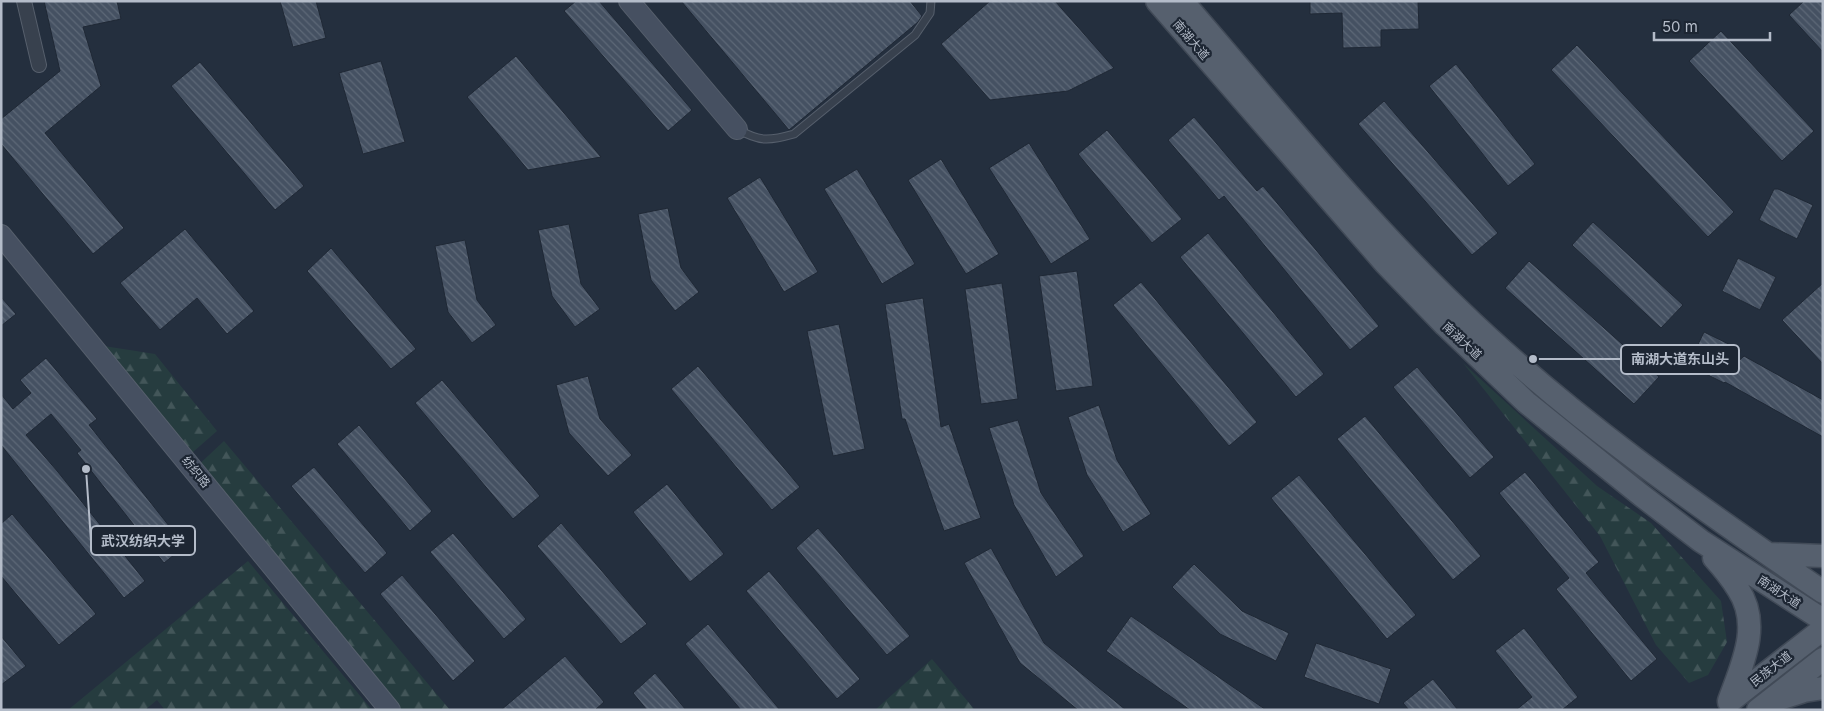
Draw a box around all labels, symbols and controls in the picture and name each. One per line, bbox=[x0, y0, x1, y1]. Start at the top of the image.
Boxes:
scale bar bbox=[1654, 10, 1770, 42]
street label: 南湖大道 bbox=[1170, 17, 1213, 63]
text: 50 m bbox=[1662, 17, 1698, 36]
street label: 南湖大道 bbox=[1440, 319, 1485, 362]
callout: 南湖大道东山头 bbox=[1621, 345, 1739, 374]
text: 南湖大道东山头 bbox=[1631, 350, 1729, 367]
street label: 纺织路 bbox=[179, 453, 214, 490]
callout: 武汉纺织大学 bbox=[91, 526, 195, 555]
text: 武汉纺织大学 bbox=[101, 532, 185, 549]
street label: 南湖大道 bbox=[1755, 572, 1803, 611]
street label: 民族大道 bbox=[1747, 648, 1794, 689]

